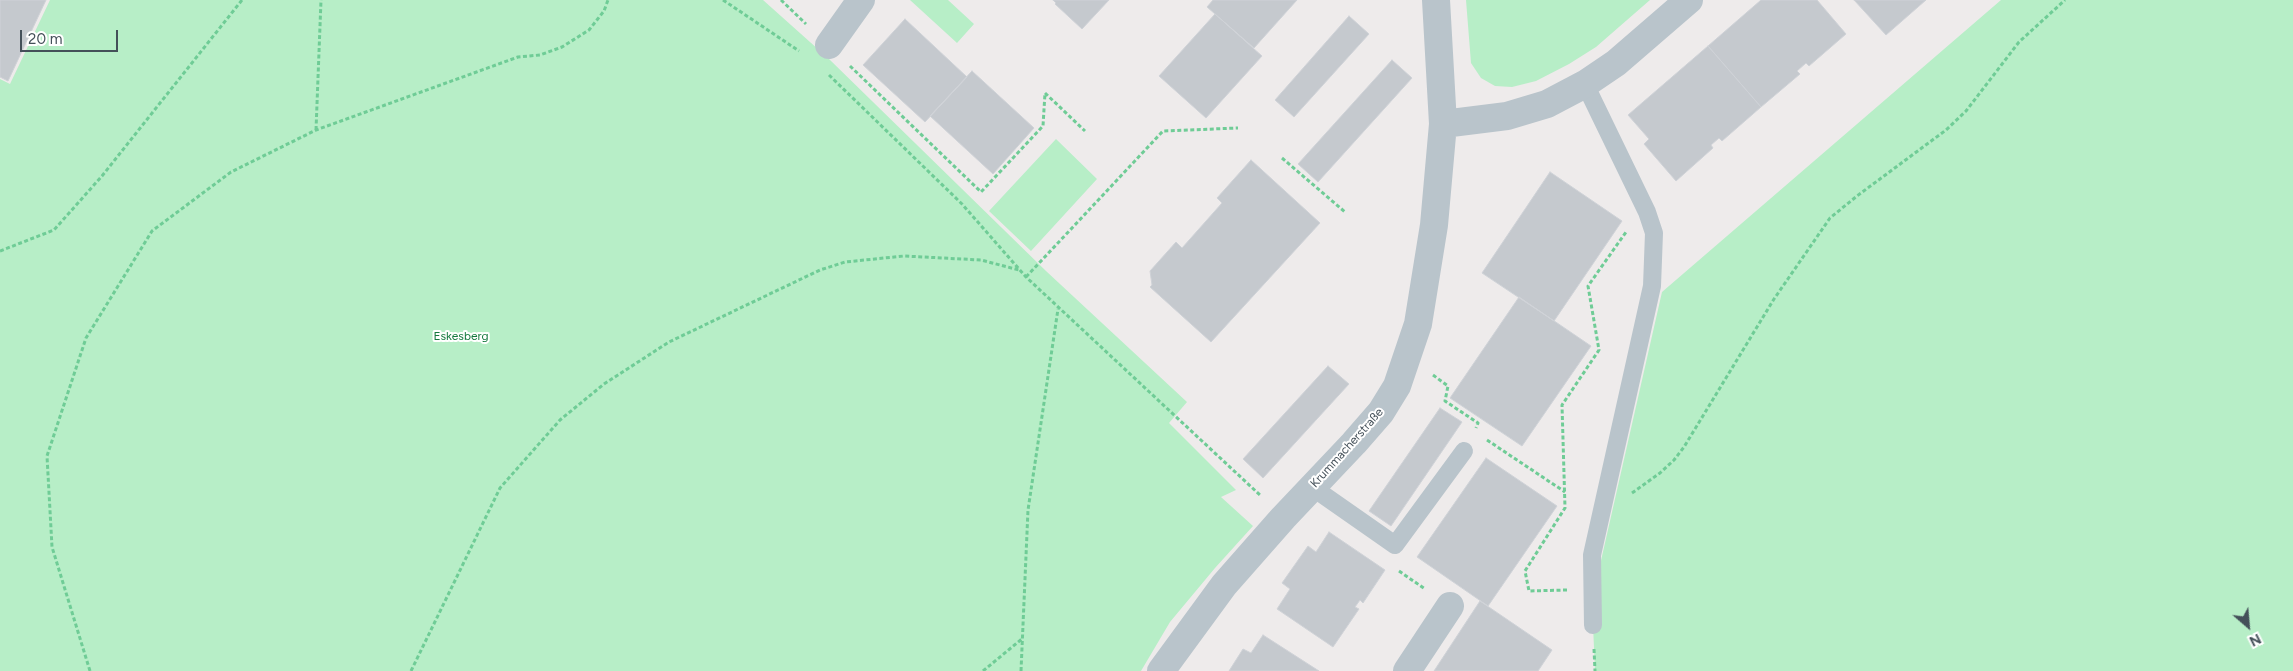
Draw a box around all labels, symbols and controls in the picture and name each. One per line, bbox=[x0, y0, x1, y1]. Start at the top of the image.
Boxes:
scale bar bbox=[22, 20, 120, 52]
text: 20 m bbox=[28, 30, 62, 48]
park label: Eskesberg bbox=[433, 329, 489, 343]
street label: Krummacherstraße bbox=[1308, 405, 1386, 491]
north arrow bbox=[2223, 601, 2273, 651]
text: N bbox=[2246, 630, 2264, 650]

